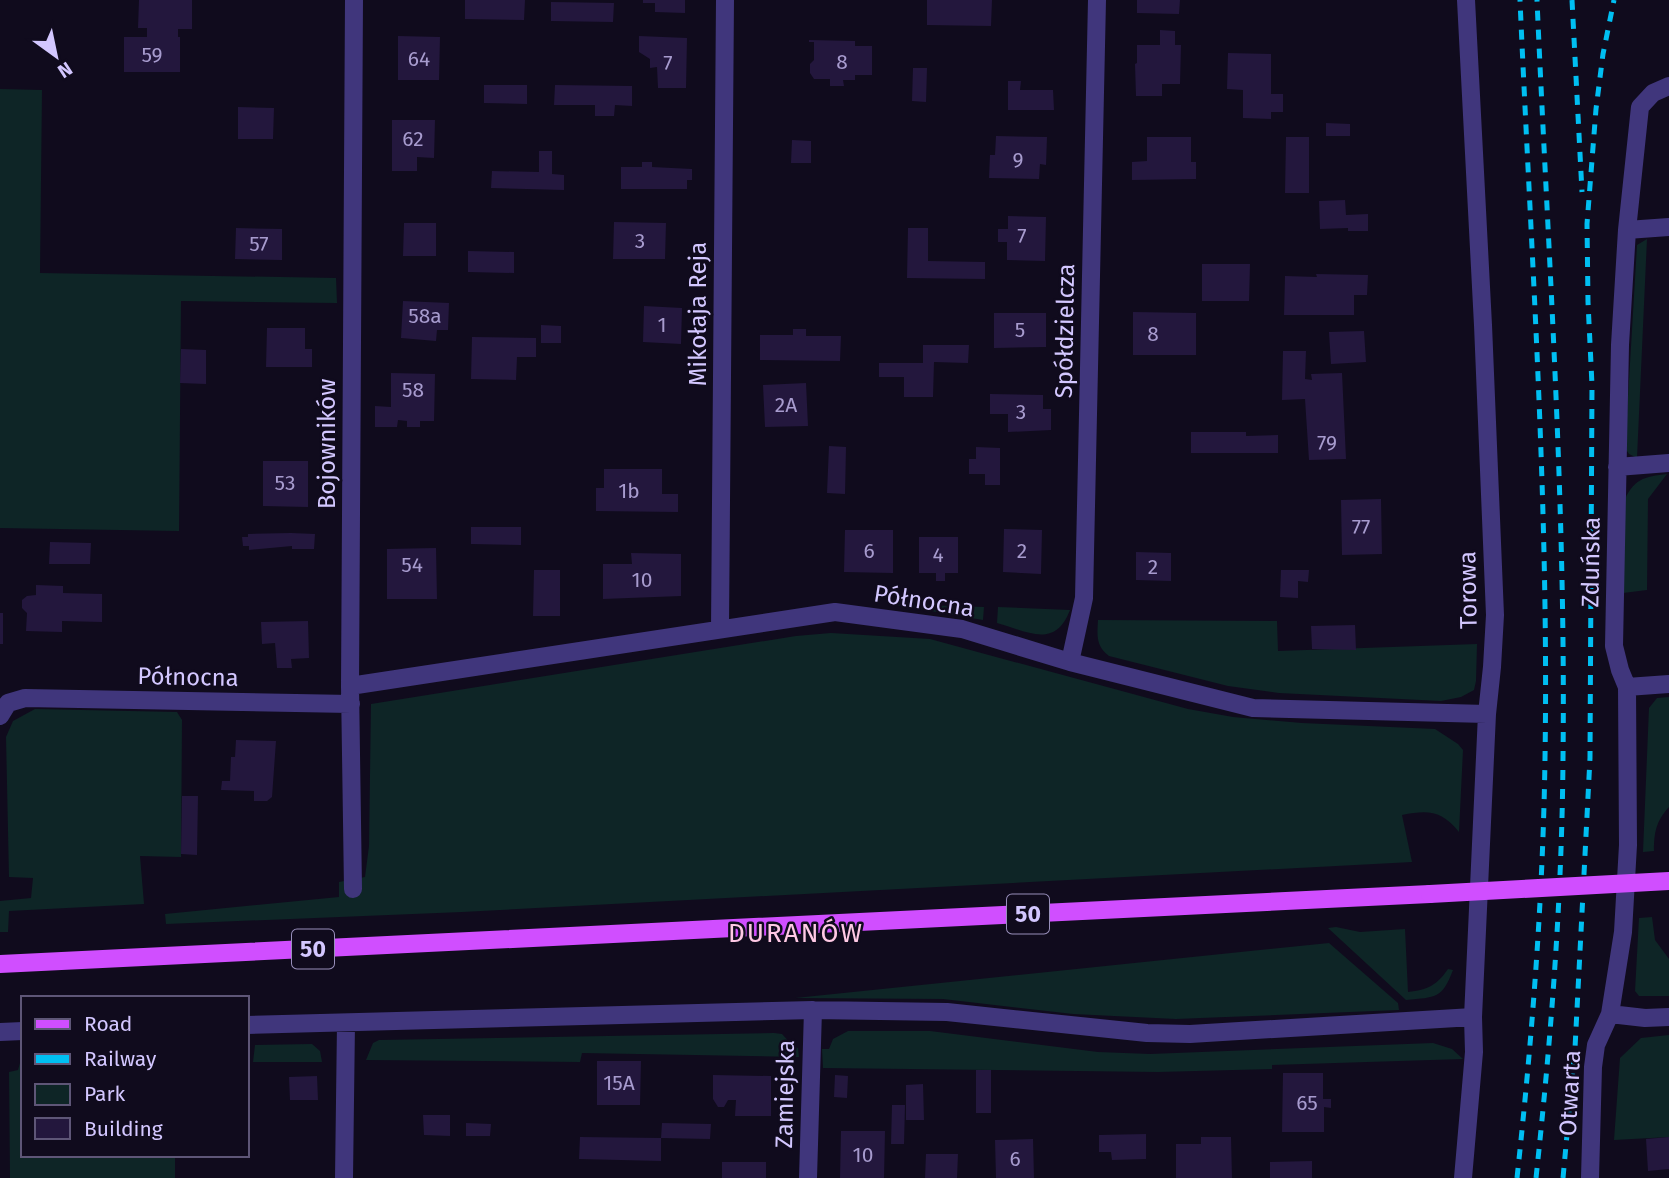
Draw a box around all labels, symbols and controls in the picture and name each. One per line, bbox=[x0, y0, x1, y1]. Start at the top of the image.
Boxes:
north arrow bbox=[21, 21, 91, 91]
house number: 59 bbox=[141, 42, 163, 68]
house number: 64 bbox=[408, 46, 430, 72]
house number: 8 bbox=[836, 49, 848, 75]
house number: 7 bbox=[663, 50, 673, 76]
text: N bbox=[53, 57, 77, 83]
house number: 62 bbox=[402, 126, 424, 152]
house number: 9 bbox=[1012, 147, 1024, 173]
house number: 7 bbox=[1017, 223, 1027, 249]
house number: 3 bbox=[635, 228, 645, 254]
house number: 57 bbox=[249, 231, 269, 257]
street label: Mikołaja Reja bbox=[684, 242, 712, 386]
street label: Spółdzielcza bbox=[1050, 263, 1080, 399]
house number: 58a bbox=[408, 303, 442, 329]
house number: 1 bbox=[657, 312, 667, 338]
house number: 5 bbox=[1015, 317, 1025, 343]
house number: 8 bbox=[1147, 321, 1159, 347]
house number: 58 bbox=[402, 377, 424, 403]
street label: Bojowników bbox=[313, 379, 341, 509]
house number: 2A bbox=[775, 392, 797, 418]
house number: 3 bbox=[1016, 399, 1026, 425]
house number: 79 bbox=[1317, 430, 1337, 456]
house number: 53 bbox=[275, 470, 295, 496]
house number: 1b bbox=[618, 478, 640, 504]
house number: 77 bbox=[1352, 514, 1370, 540]
street label: Zduńska bbox=[1576, 516, 1606, 608]
house number: 6 bbox=[863, 538, 875, 564]
house number: 2 bbox=[1017, 538, 1027, 564]
house number: 4 bbox=[932, 542, 944, 568]
street label: Torowa bbox=[1453, 551, 1483, 629]
house number: 54 bbox=[401, 552, 423, 578]
house number: 2 bbox=[1148, 554, 1158, 580]
house number: 10 bbox=[632, 567, 652, 593]
street label: Północna bbox=[872, 579, 976, 623]
street label: Północna bbox=[137, 662, 239, 692]
road number: 50 bbox=[1007, 894, 1049, 934]
district label: DURANÓW bbox=[728, 918, 864, 949]
road number: 50 bbox=[292, 930, 334, 968]
legend bbox=[21, 996, 248, 1157]
text: Road bbox=[84, 1011, 132, 1037]
street label: Zamiejska bbox=[770, 1039, 800, 1149]
text: Railway bbox=[84, 1046, 157, 1072]
street label: Otwarta bbox=[1554, 1049, 1586, 1137]
house number: 15A bbox=[603, 1070, 635, 1096]
text: Park bbox=[84, 1081, 126, 1107]
house number: 65 bbox=[1296, 1090, 1318, 1116]
text: Building bbox=[84, 1116, 163, 1142]
house number: 10 bbox=[853, 1142, 873, 1168]
house number: 6 bbox=[1009, 1146, 1021, 1172]

